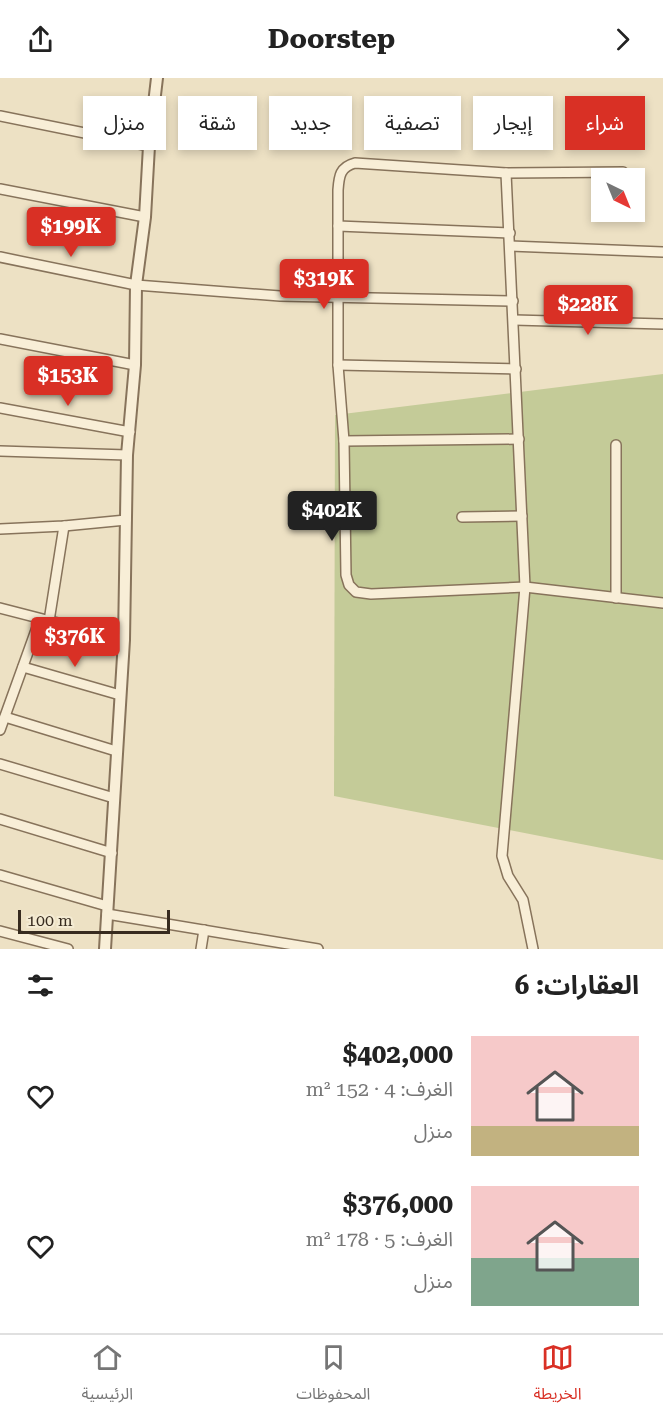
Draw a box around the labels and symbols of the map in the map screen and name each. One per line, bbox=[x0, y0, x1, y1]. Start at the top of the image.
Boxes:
north arrow bbox=[591, 168, 645, 222]
pin: $199K bbox=[29, 207, 113, 258]
pin: $319K bbox=[282, 259, 366, 310]
pin: $228K bbox=[546, 285, 630, 336]
pin: $153K bbox=[26, 356, 110, 407]
pin: $402K bbox=[290, 491, 374, 542]
pin: $376K bbox=[33, 617, 117, 668]
scale bar bbox=[18, 907, 170, 934]

